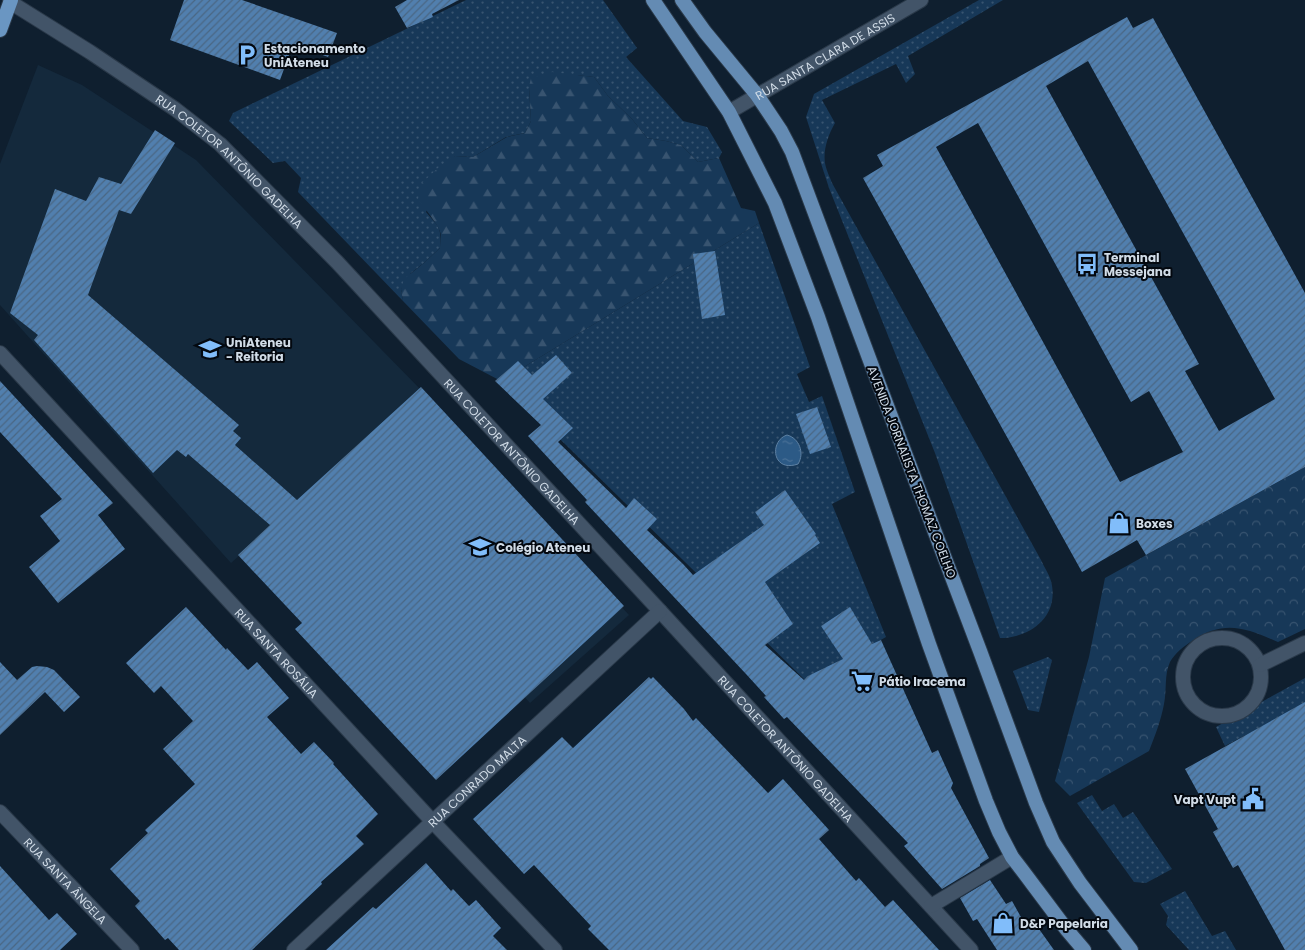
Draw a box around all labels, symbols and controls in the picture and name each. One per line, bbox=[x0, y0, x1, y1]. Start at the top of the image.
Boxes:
street label: RUA SANTA CLARA DE ASSIS bbox=[752, 9, 898, 104]
place label: Estacionamento UniAteneu bbox=[264, 40, 366, 71]
parking icon: Estacionamento UniAteneu bbox=[234, 42, 260, 68]
street label: RUA COLETOR ANTÔNIO GADELHA bbox=[153, 90, 307, 232]
place label: Terminal Messejana bbox=[1104, 249, 1171, 280]
bus stop icon: Terminal Messejana bbox=[1074, 251, 1100, 277]
place label: UniAteneu - Reitoria bbox=[226, 334, 291, 365]
school or university icon: UniAteneu - Reitoria bbox=[197, 336, 223, 362]
street label: AVENIDA JORNALISTA THOMAZ COELHO bbox=[864, 363, 960, 581]
street label: RUA COLETOR ANTÔNIO GADELHA bbox=[440, 375, 584, 528]
shop icon: Boxes bbox=[1106, 510, 1132, 536]
place label: Boxes bbox=[1136, 515, 1173, 532]
school or university icon: Colégio Ateneu bbox=[467, 534, 493, 560]
place label: Colégio Ateneu bbox=[496, 539, 590, 556]
street label: RUA SANTA ROSÁLIA bbox=[231, 604, 322, 701]
supermarket icon: Pátio Iracema bbox=[849, 668, 875, 694]
street label: RUA COLETOR ANTÔNIO GADELHA bbox=[715, 672, 858, 826]
place label: Pátio Iracema bbox=[879, 673, 966, 690]
street label: RUA CONRADO MALTA bbox=[424, 731, 530, 831]
public building icon: Vapt Vupt bbox=[1240, 786, 1266, 812]
place label: Vapt Vupt bbox=[1174, 791, 1236, 808]
street label: RUA SANTA ÂNGELA bbox=[20, 834, 111, 928]
shop icon: D&P Papelaria bbox=[990, 910, 1016, 936]
place label: D&P Papelaria bbox=[1020, 915, 1108, 932]

